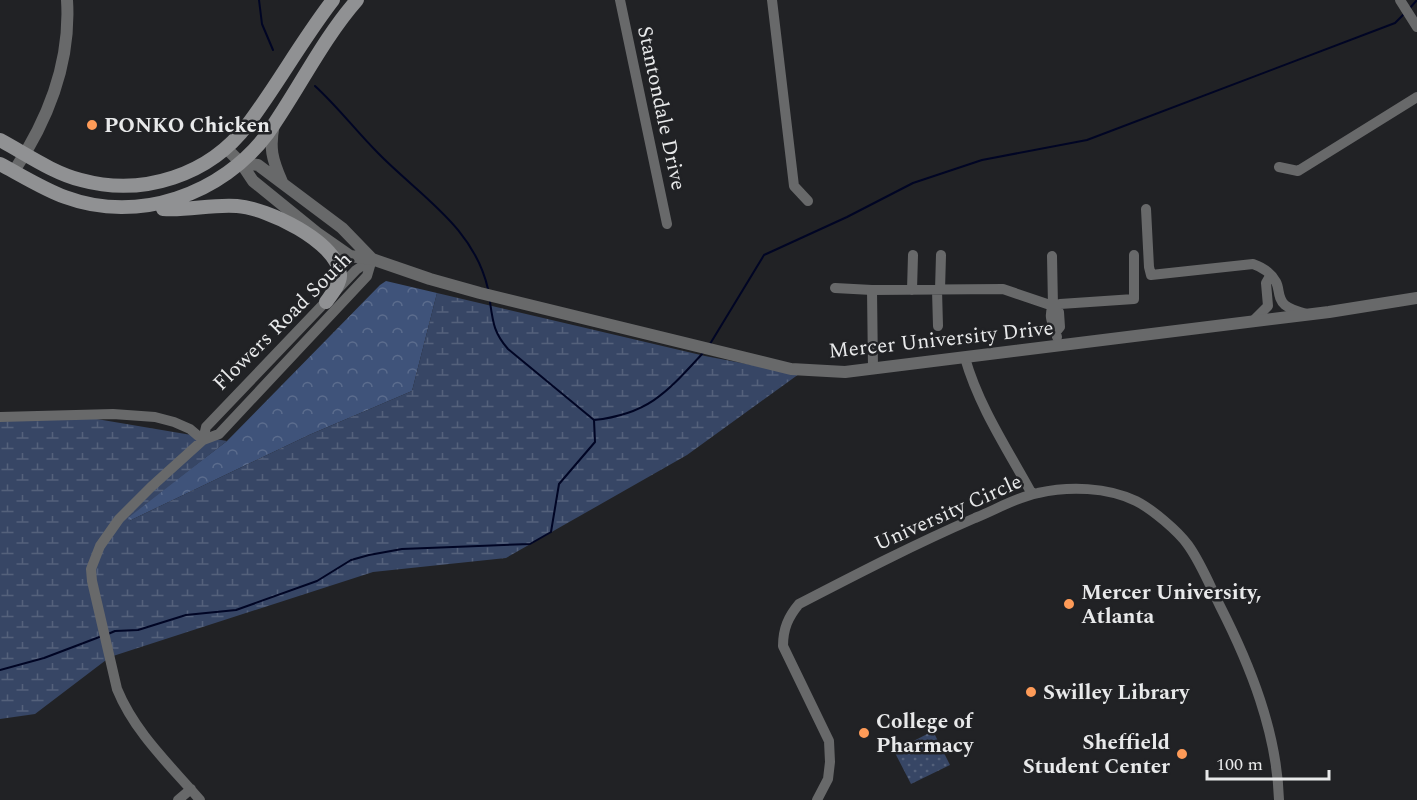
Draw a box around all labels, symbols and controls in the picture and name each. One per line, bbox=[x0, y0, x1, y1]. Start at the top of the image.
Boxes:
street label: Stantondale Drive bbox=[628, 23, 694, 193]
place label: PONKO Chicken bbox=[104, 110, 270, 142]
marker: PONKO Chicken bbox=[85, 118, 99, 132]
street label: Flowers Road South bbox=[206, 245, 360, 399]
street label: Mercer University Drive bbox=[827, 312, 1055, 368]
street label: University Circle bbox=[869, 466, 1027, 560]
place label: Mercer University, Atlanta bbox=[1081, 577, 1262, 633]
marker: Mercer University, Atlanta bbox=[1062, 597, 1076, 611]
place label: Swilley Library bbox=[1043, 677, 1190, 709]
marker: Swilley Library bbox=[1024, 685, 1038, 699]
place label: College of Pharmacy bbox=[876, 706, 974, 762]
marker: College of Pharmacy bbox=[857, 726, 871, 740]
place label: Sheffield Student Center bbox=[1023, 727, 1170, 783]
scale bar bbox=[1207, 743, 1328, 781]
marker: Sheffield Student Center bbox=[1175, 747, 1189, 761]
text: 100 m bbox=[1216, 751, 1263, 778]

